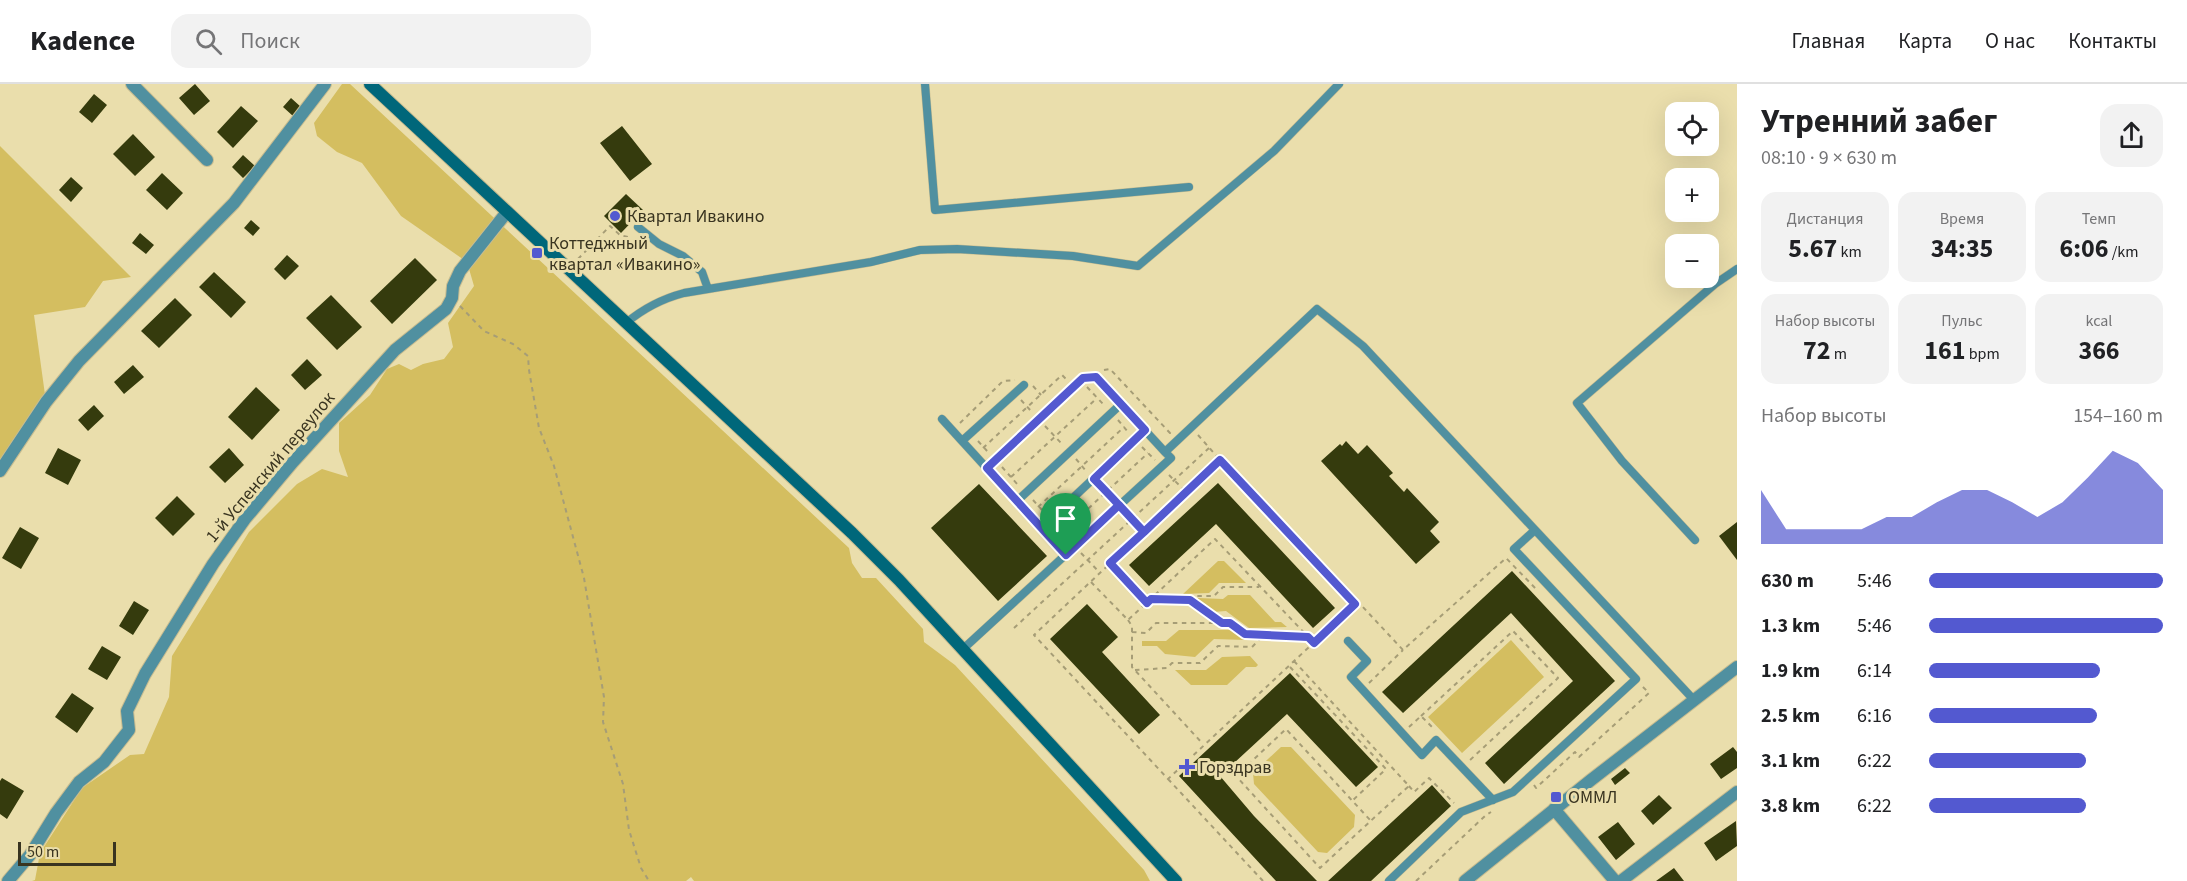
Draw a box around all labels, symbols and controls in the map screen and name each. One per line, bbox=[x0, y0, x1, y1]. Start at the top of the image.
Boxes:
search box bbox=[171, 14, 591, 68]
text: Kadence bbox=[30, 21, 135, 61]
icon: search bbox=[192, 25, 225, 58]
text: Поиск bbox=[240, 25, 300, 57]
text: Главная bbox=[1792, 26, 1865, 56]
text: Карта bbox=[1898, 26, 1952, 56]
text: О нас bbox=[1985, 26, 2035, 56]
text: Контакты bbox=[2068, 26, 2157, 56]
text: Утренний забег bbox=[1761, 98, 1997, 145]
map controls bbox=[1665, 102, 1719, 288]
button: locate bbox=[1665, 102, 1719, 156]
button: share bbox=[2100, 104, 2163, 167]
text: 08:10 · 9 × 630 m bbox=[1761, 144, 1897, 172]
button: + bbox=[1665, 168, 1719, 222]
place label: Квартал Ивакино bbox=[627, 204, 764, 229]
text: Дистанция bbox=[1787, 208, 1863, 230]
text: Время bbox=[1940, 208, 1984, 230]
text: Темп bbox=[2082, 208, 2116, 230]
marker: Квартал Ивакино bbox=[608, 209, 622, 223]
text: 5.67 bbox=[1788, 230, 1837, 267]
text: 34:35 bbox=[1931, 230, 1993, 267]
text: 6:06 bbox=[2060, 230, 2109, 267]
place label: Коттеджный квартал «Ивакино» bbox=[549, 231, 700, 277]
button: − bbox=[1665, 234, 1719, 288]
text: km bbox=[1837, 241, 1862, 263]
text: /km bbox=[2109, 241, 2138, 263]
marker: Коттеджный квартал «Ивакино» bbox=[530, 246, 544, 260]
text: Набор высоты bbox=[1775, 310, 1875, 332]
text: Пульс bbox=[1941, 310, 1983, 332]
text: kcal bbox=[2086, 310, 2112, 332]
text: 72 bbox=[1803, 332, 1831, 369]
text: 161 bbox=[1924, 332, 1965, 369]
text: 366 bbox=[2078, 332, 2120, 369]
text: m bbox=[1831, 343, 1847, 365]
text: bpm bbox=[1965, 343, 2000, 365]
street label: 1-й Успенский переулок bbox=[200, 387, 341, 548]
text: Набор высоты bbox=[1761, 402, 1886, 430]
text: 154–160 m bbox=[2073, 402, 2163, 430]
pin bbox=[1040, 493, 1091, 555]
icon: arrive bbox=[1049, 502, 1082, 535]
text: 630 m bbox=[1761, 567, 1814, 595]
text: 5:46 bbox=[1857, 567, 1892, 595]
text: 1.3 km bbox=[1761, 612, 1820, 640]
text: 5:46 bbox=[1857, 612, 1892, 640]
text: 1.9 km bbox=[1761, 657, 1820, 685]
text: 6:14 bbox=[1857, 657, 1892, 685]
text: 2.5 km bbox=[1761, 702, 1820, 730]
text: 6:16 bbox=[1857, 702, 1892, 730]
text: 3.1 km bbox=[1761, 747, 1820, 775]
text: 6:22 bbox=[1857, 747, 1892, 775]
place label: Горздрав bbox=[1199, 755, 1271, 780]
marker: Горздрав bbox=[1180, 760, 1194, 774]
place label: ОММЛ bbox=[1568, 785, 1617, 810]
marker: ОММЛ bbox=[1549, 790, 1563, 804]
text: 3.8 km bbox=[1761, 792, 1820, 820]
text: 6:22 bbox=[1857, 792, 1892, 820]
scale bar bbox=[18, 839, 116, 866]
text: 50 m bbox=[27, 841, 59, 863]

